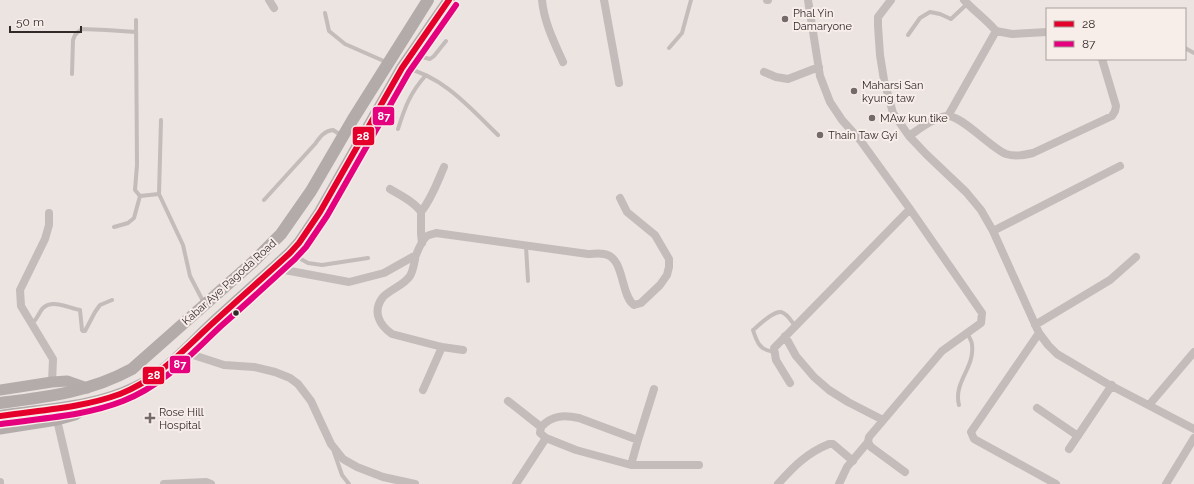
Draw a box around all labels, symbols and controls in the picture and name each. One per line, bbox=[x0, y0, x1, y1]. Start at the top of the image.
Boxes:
place label: Phal Yin Damaryone bbox=[793, 7, 853, 33]
scale bar bbox=[10, 8, 81, 34]
legend bbox=[1046, 8, 1186, 60]
marker: Phal Yin Damaryone bbox=[780, 14, 790, 24]
text: 50 m bbox=[16, 15, 44, 29]
text: 28 bbox=[1082, 17, 1095, 31]
text: 87 bbox=[1082, 37, 1096, 51]
place label: Maharsi San kyung taw bbox=[862, 79, 923, 105]
marker: Maharsi San kyung taw bbox=[849, 86, 859, 96]
line badge: 87 bbox=[372, 106, 395, 126]
text: 87 bbox=[378, 110, 391, 123]
place label: MAw kun tike bbox=[880, 112, 948, 125]
marker: MAw kun tike bbox=[867, 113, 877, 123]
line badge: 28 bbox=[352, 126, 375, 146]
place label: Thain Taw Gyi bbox=[828, 129, 897, 142]
text: 28 bbox=[357, 130, 370, 143]
marker: Thain Taw Gyi bbox=[815, 130, 825, 140]
street label: Kabar Aye Pagoda Road bbox=[180, 237, 279, 328]
unlabelled marker bbox=[231, 308, 241, 318]
line badge: 87 bbox=[169, 355, 191, 374]
text: 87 bbox=[174, 358, 187, 371]
line badge: 28 bbox=[142, 366, 165, 385]
text: 28 bbox=[148, 369, 161, 382]
place label: Rose Hill Hospital bbox=[159, 406, 204, 432]
marker: Rose Hill Hospital bbox=[144, 412, 156, 424]

